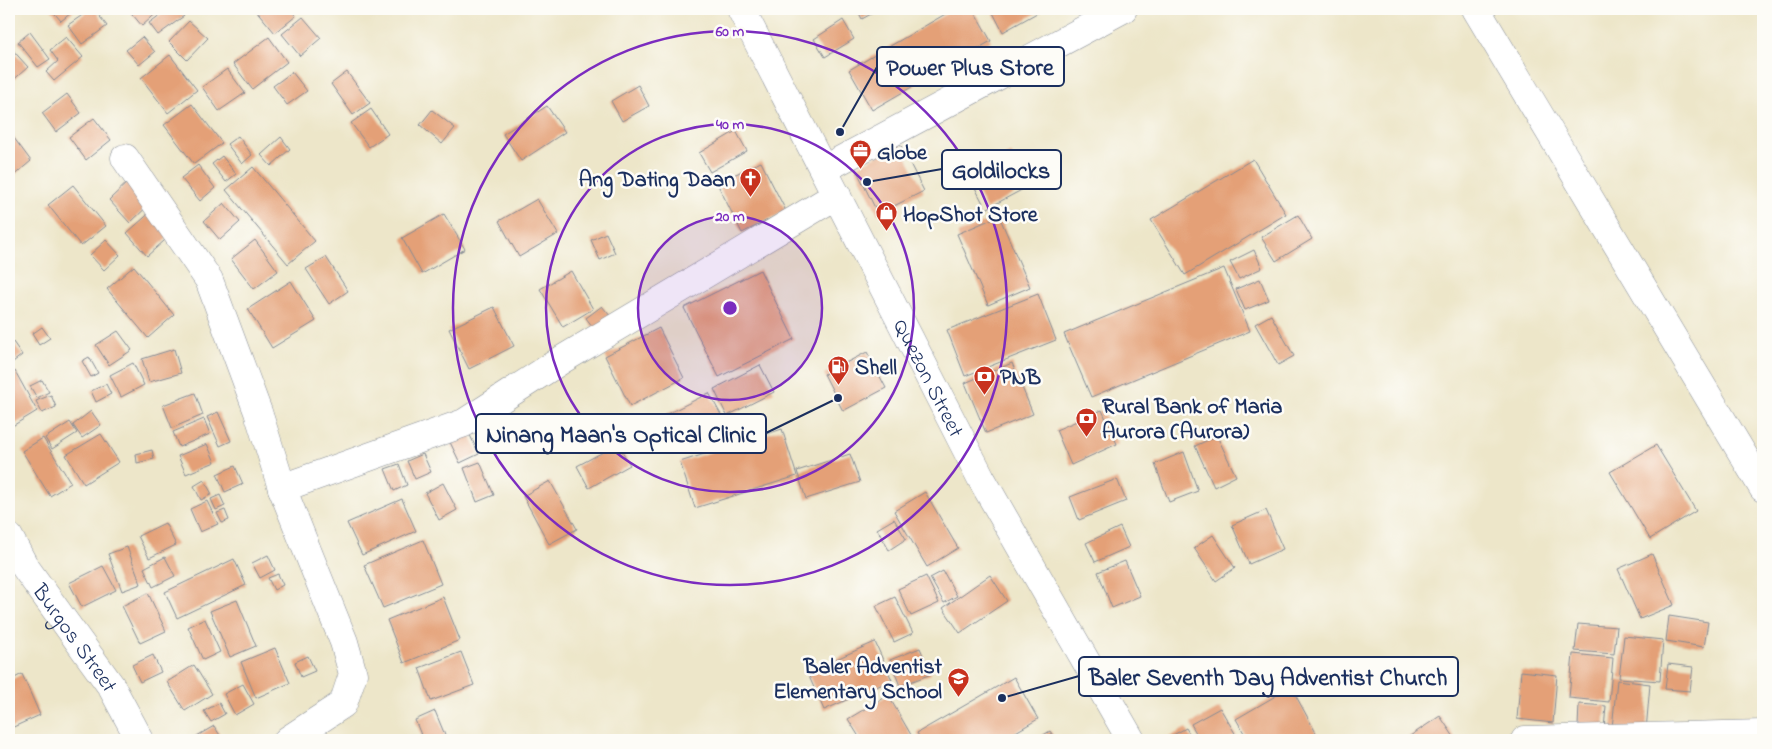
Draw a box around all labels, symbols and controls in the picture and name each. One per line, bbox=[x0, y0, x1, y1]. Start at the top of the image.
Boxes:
text: 60 m bbox=[715, 21, 745, 43]
callout: Power Plus Store bbox=[877, 47, 1064, 86]
text: Power Plus Store bbox=[886, 52, 1055, 87]
text: 40 m bbox=[715, 114, 744, 136]
place label: Globe bbox=[877, 138, 928, 170]
office icon: Globe bbox=[849, 139, 873, 170]
callout: Goldilocks bbox=[942, 150, 1061, 189]
text: Goldilocks bbox=[952, 155, 1050, 190]
place label: Ang Dating Daan bbox=[579, 165, 735, 198]
church icon: Ang Dating Daan bbox=[739, 166, 763, 197]
place label: HopShot Store bbox=[903, 200, 1039, 232]
shop icon: HopShot Store bbox=[875, 201, 899, 232]
text: 20 m bbox=[714, 206, 745, 228]
centre of rings bbox=[721, 299, 739, 317]
street label: Quezon Street bbox=[883, 314, 971, 444]
place label: Shell bbox=[855, 353, 897, 385]
fuel station icon: Shell bbox=[827, 354, 851, 385]
place label: PNB bbox=[1000, 363, 1041, 395]
bank icon: PNB bbox=[972, 364, 996, 395]
place label: Rural Bank of Maria Aurora (Aurora) bbox=[1102, 392, 1282, 449]
bank icon: Rural Bank of Maria Aurora (Aurora) bbox=[1074, 406, 1098, 437]
callout: Ninang Maan's Optical Clinic bbox=[476, 414, 766, 453]
text: Ninang Maan's Optical Clinic bbox=[486, 419, 757, 455]
street label: Burgos Street bbox=[23, 577, 125, 699]
place label: Baler Adventist Elementary School bbox=[773, 652, 943, 710]
callout: Baler Seventh Day Adventist Church bbox=[1079, 657, 1458, 696]
text: Baler Seventh Day Adventist Church bbox=[1088, 662, 1447, 698]
school or university icon: Baler Adventist Elementary School bbox=[946, 666, 970, 697]

